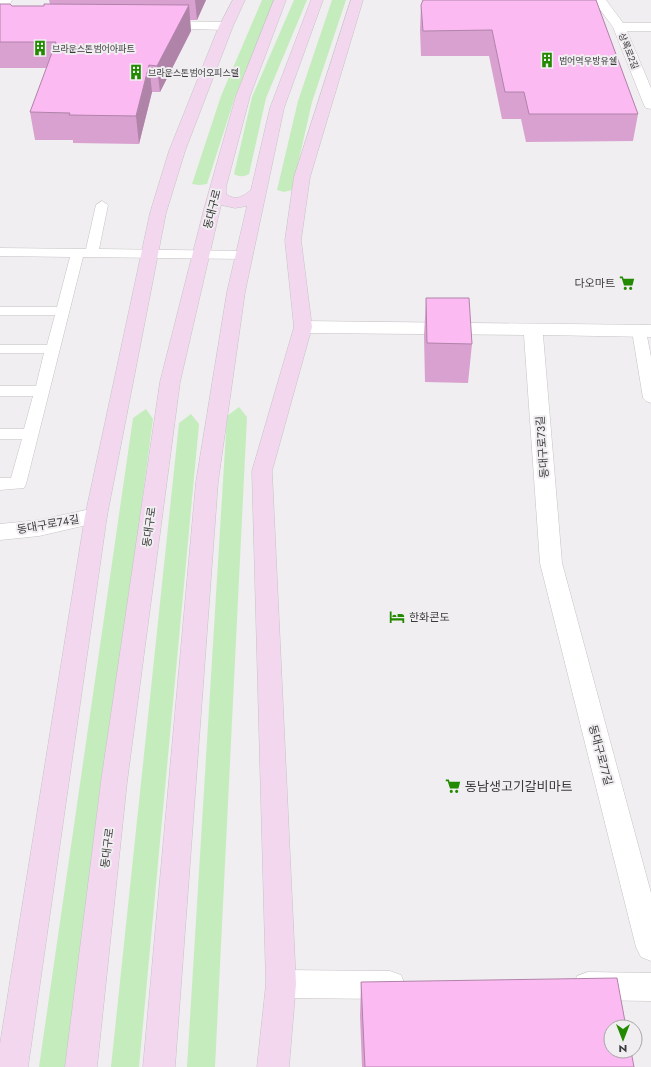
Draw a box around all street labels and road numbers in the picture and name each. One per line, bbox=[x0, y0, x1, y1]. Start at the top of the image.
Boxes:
street label: 상록로2길 bbox=[616, 31, 642, 71]
street label: 동대구로 bbox=[199, 187, 225, 231]
street label: 동대구로73길 bbox=[532, 415, 552, 479]
street label: 동대구로 bbox=[138, 506, 160, 548]
street label: 동대구로74길 bbox=[16, 511, 80, 537]
street label: 동대구로77길 bbox=[585, 723, 617, 787]
street label: 동대구로 bbox=[97, 827, 117, 869]

